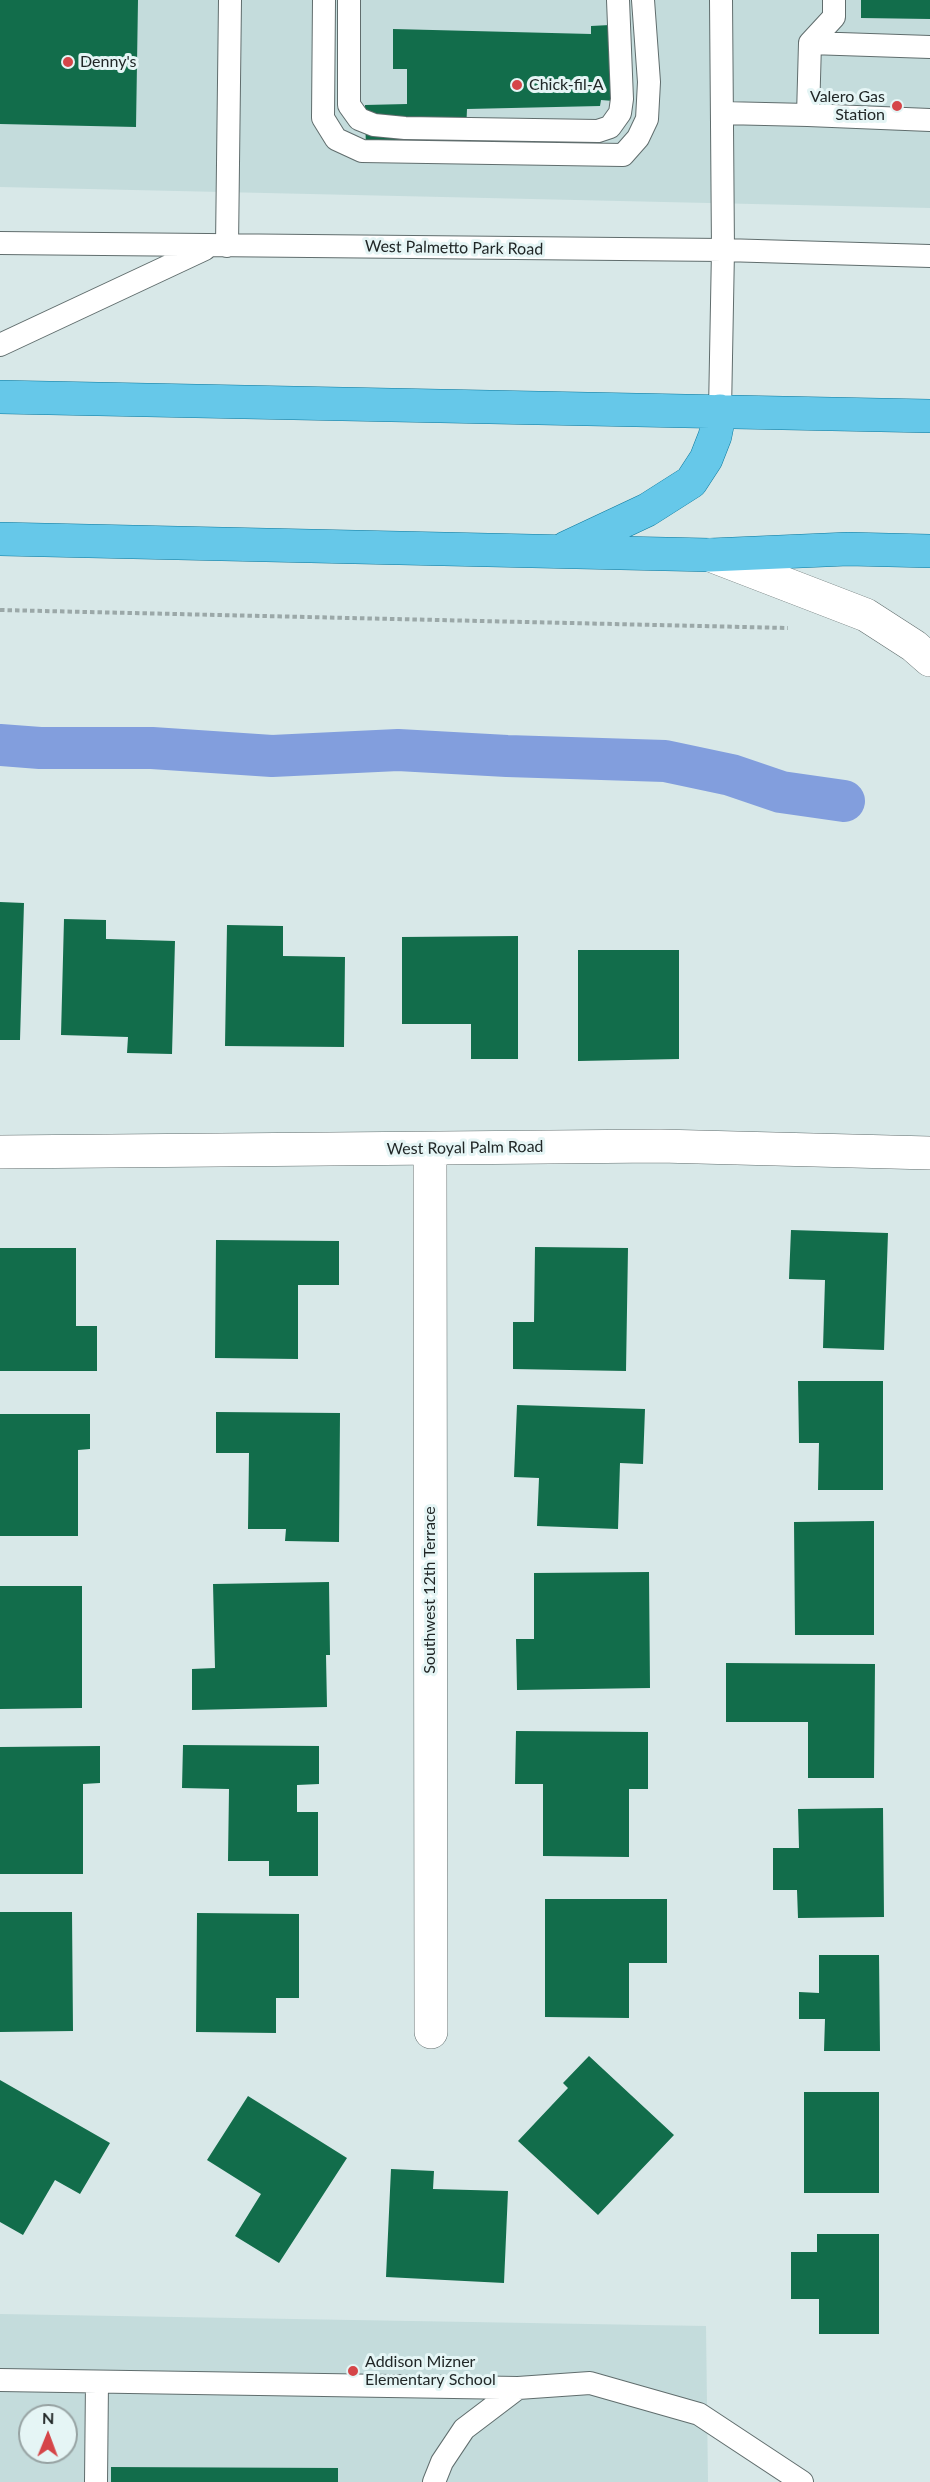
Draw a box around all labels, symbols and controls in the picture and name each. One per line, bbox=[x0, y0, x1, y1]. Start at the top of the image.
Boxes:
place label: Denny's bbox=[80, 52, 136, 72]
marker: Denny's bbox=[61, 55, 75, 69]
place label: Chick-fil-A bbox=[529, 75, 604, 95]
marker: Chick-fil-A bbox=[510, 78, 524, 92]
place label: Valero Gas Station bbox=[810, 87, 885, 125]
marker: Valero Gas Station bbox=[890, 99, 904, 113]
street label: West Palmetto Park Road bbox=[365, 237, 543, 259]
street label: West Royal Palm Road bbox=[386, 1137, 544, 1159]
street label: Southwest 12th Terrace bbox=[420, 1506, 440, 1674]
place label: Addison Mizner Elementary School bbox=[365, 2352, 496, 2390]
marker: Addison Mizner Elementary School bbox=[346, 2364, 360, 2378]
north arrow bbox=[18, 2404, 78, 2464]
text: N bbox=[42, 2408, 55, 2427]

